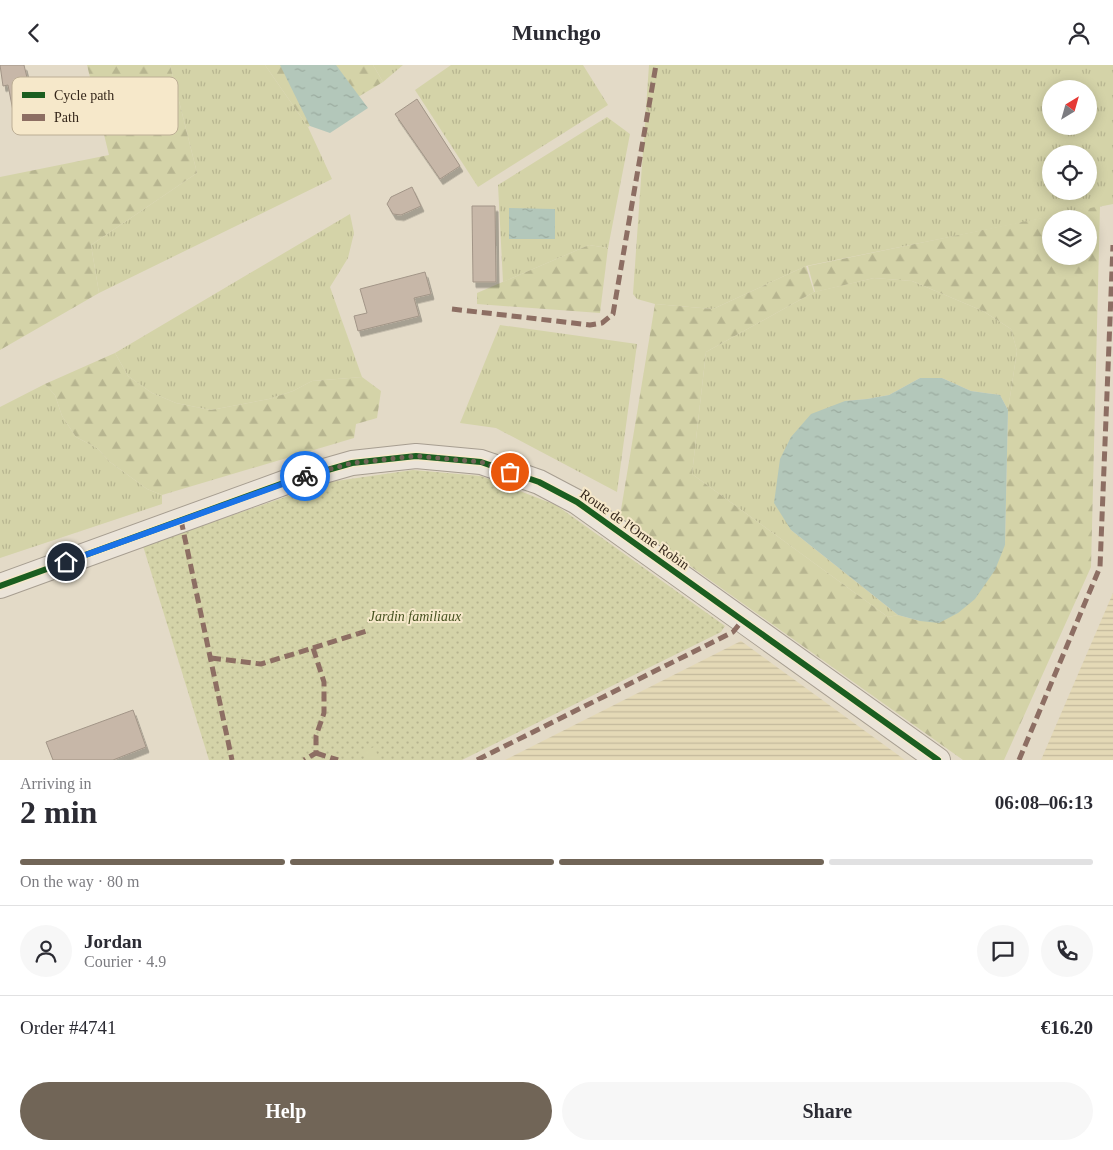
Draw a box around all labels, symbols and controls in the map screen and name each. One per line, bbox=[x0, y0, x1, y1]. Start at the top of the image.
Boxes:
icon: back bbox=[20, 19, 48, 47]
icon: person bbox=[1065, 19, 1093, 47]
text: Munchgo bbox=[512, 20, 601, 45]
legend bbox=[12, 77, 178, 135]
north arrow bbox=[1042, 80, 1098, 135]
map controls bbox=[1042, 80, 1097, 265]
text: Cycle path bbox=[54, 88, 114, 103]
text: Path bbox=[54, 110, 79, 125]
button: locate bbox=[1042, 145, 1097, 200]
button: layers bbox=[1042, 210, 1097, 265]
courier bbox=[280, 451, 330, 501]
pin bbox=[489, 451, 531, 493]
icon: bag bbox=[496, 458, 524, 486]
icon: bike bbox=[291, 462, 319, 490]
street label: Route de l'Orme Robin bbox=[577, 486, 692, 573]
pin bbox=[45, 541, 87, 583]
icon: home bbox=[52, 548, 80, 576]
park label: Jardin familiaux bbox=[369, 609, 462, 624]
text: Arriving in bbox=[20, 775, 92, 792]
text: 06:08–06:13 bbox=[995, 792, 1093, 813]
text: 2 min bbox=[20, 794, 97, 830]
text: On the way · 80 m bbox=[20, 873, 140, 890]
button: person bbox=[20, 925, 72, 977]
button: chat bbox=[977, 925, 1029, 977]
button: phone bbox=[1041, 925, 1093, 977]
text: Jordan bbox=[84, 931, 142, 952]
text: Courier · 4.9 bbox=[84, 953, 166, 970]
text: Order #4741 bbox=[20, 1017, 117, 1038]
text: €16.20 bbox=[1041, 1017, 1093, 1038]
button: Help bbox=[20, 1082, 552, 1140]
button: Share bbox=[562, 1082, 1093, 1140]

